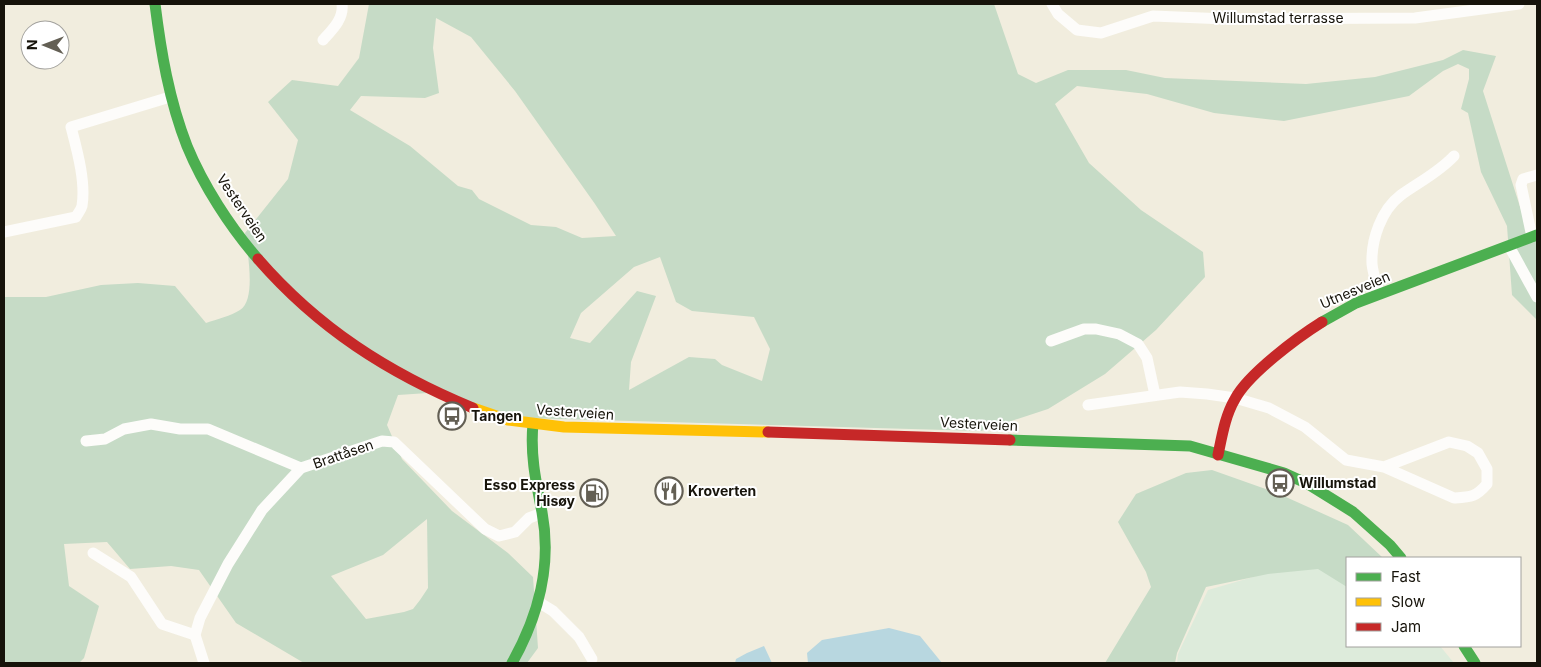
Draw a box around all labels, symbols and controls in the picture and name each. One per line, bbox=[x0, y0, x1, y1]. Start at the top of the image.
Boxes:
street label: Willumstad terrasse bbox=[1212, 9, 1344, 26]
north arrow bbox=[20, 20, 70, 70]
text: N bbox=[23, 39, 40, 50]
street label: Vesterveien bbox=[214, 171, 271, 245]
street label: Utnesveien bbox=[1317, 267, 1392, 312]
street label: Vesterveien bbox=[535, 400, 615, 423]
bus stop icon: Tangen bbox=[437, 401, 467, 431]
place label: Tangen bbox=[471, 407, 522, 424]
street label: Vesterveien bbox=[940, 413, 1019, 434]
street label: Brattåsen bbox=[310, 435, 375, 472]
bus stop icon: Willumstad bbox=[1265, 468, 1295, 498]
place label: Willumstad bbox=[1299, 474, 1376, 491]
place label: Esso Express Hisøy bbox=[484, 476, 576, 509]
restaurant icon: Kroverten bbox=[654, 476, 684, 506]
fuel station icon: Esso Express Hisøy bbox=[579, 478, 609, 508]
place label: Kroverten bbox=[688, 482, 756, 499]
legend bbox=[1346, 557, 1521, 647]
text: Fast bbox=[1391, 567, 1421, 586]
text: Slow bbox=[1391, 592, 1425, 611]
text: Jam bbox=[1391, 617, 1421, 636]

